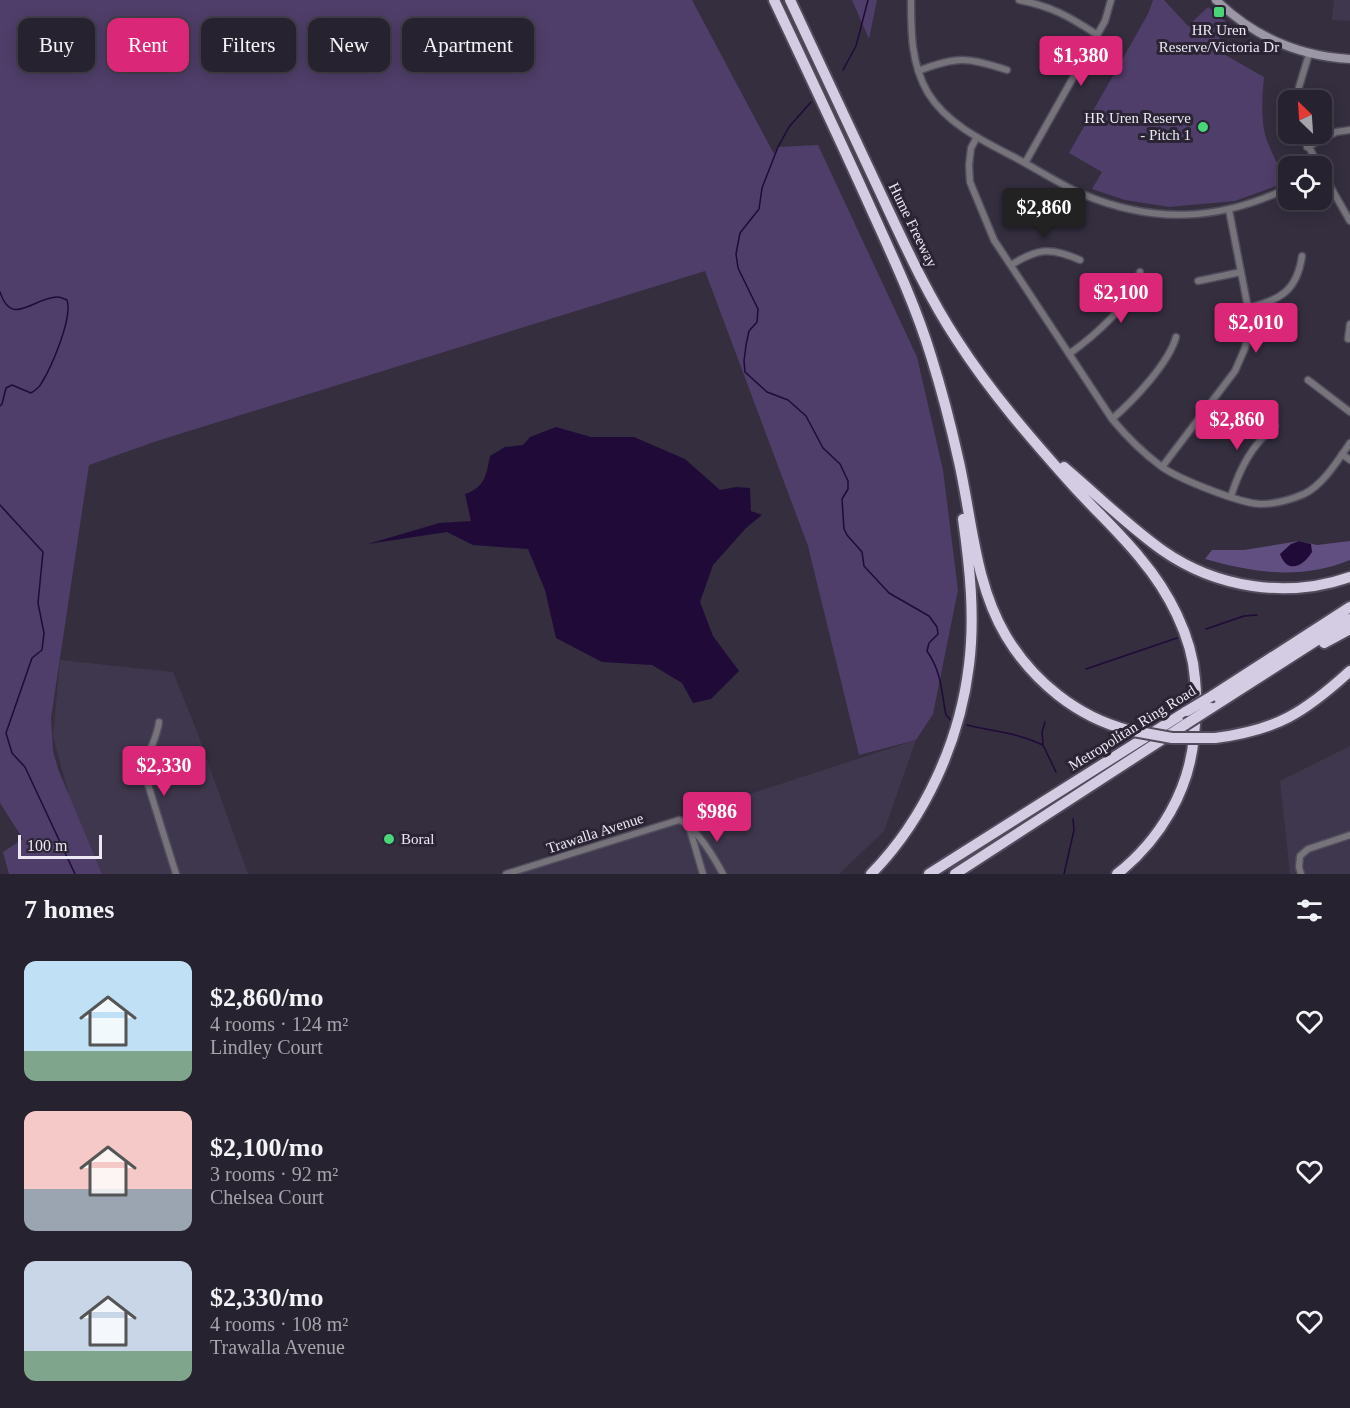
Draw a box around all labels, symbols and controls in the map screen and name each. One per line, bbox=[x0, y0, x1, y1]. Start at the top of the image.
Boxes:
marker: HR Uren Reserve/Victoria Dr bbox=[1212, 5, 1226, 19]
chip: Buy bbox=[18, 18, 95, 72]
chip: Rent bbox=[107, 18, 189, 72]
chip: Filters bbox=[201, 18, 296, 72]
chip: New bbox=[308, 18, 390, 72]
chip: Apartment bbox=[402, 18, 534, 72]
place label: HR Uren Reserve/Victoria Dr bbox=[1159, 22, 1279, 55]
pin: $1,380 bbox=[1032, 36, 1130, 87]
text: $1,380 bbox=[1054, 44, 1109, 66]
north arrow bbox=[1278, 90, 1332, 144]
map controls bbox=[1278, 90, 1332, 210]
place label: HR Uren Reserve - Pitch 1 bbox=[1084, 110, 1191, 143]
marker: HR Uren Reserve - Pitch 1 bbox=[1196, 120, 1210, 134]
button: locate bbox=[1278, 156, 1332, 210]
street label: Hume Freeway bbox=[886, 180, 941, 270]
pin: $2,860 bbox=[995, 188, 1093, 239]
text: $2,860 bbox=[1017, 196, 1072, 218]
pin: $2,100 bbox=[1072, 273, 1170, 324]
text: $2,100 bbox=[1094, 281, 1149, 303]
pin: $2,010 bbox=[1207, 303, 1305, 354]
text: $2,010 bbox=[1229, 311, 1284, 333]
pin: $2,860 bbox=[1188, 400, 1286, 451]
text: $2,860 bbox=[1210, 408, 1265, 430]
street label: Metropolitan Ring Road bbox=[1066, 682, 1199, 774]
pin: $2,330 bbox=[115, 746, 213, 797]
text: $2,330 bbox=[137, 754, 192, 776]
pin: $986 bbox=[681, 792, 753, 843]
text: $986 bbox=[697, 800, 737, 822]
street label: Trawalla Avenue bbox=[544, 810, 646, 856]
place label: Boral bbox=[401, 831, 434, 847]
scale bar bbox=[18, 832, 102, 860]
marker: Boral bbox=[382, 832, 396, 846]
text: 100 m bbox=[27, 837, 67, 854]
icon: filters bbox=[1293, 894, 1326, 927]
text: 7 homes bbox=[24, 895, 114, 924]
text: $2,860/mo bbox=[210, 983, 323, 1012]
icon: home bbox=[72, 985, 144, 1057]
icon: heart bbox=[1293, 1005, 1326, 1038]
text: 4 rooms · 124 m² bbox=[210, 1013, 348, 1035]
text: Lindley Court bbox=[210, 1036, 323, 1058]
text: $2,100/mo bbox=[210, 1133, 323, 1162]
icon: home bbox=[72, 1135, 144, 1207]
icon: heart bbox=[1293, 1155, 1326, 1188]
text: 3 rooms · 92 m² bbox=[210, 1163, 338, 1185]
text: Chelsea Court bbox=[210, 1186, 324, 1208]
text: $2,330/mo bbox=[210, 1283, 323, 1312]
icon: home bbox=[72, 1285, 144, 1357]
icon: heart bbox=[1293, 1305, 1326, 1338]
text: 4 rooms · 108 m² bbox=[210, 1313, 348, 1335]
text: Trawalla Avenue bbox=[210, 1336, 345, 1358]

